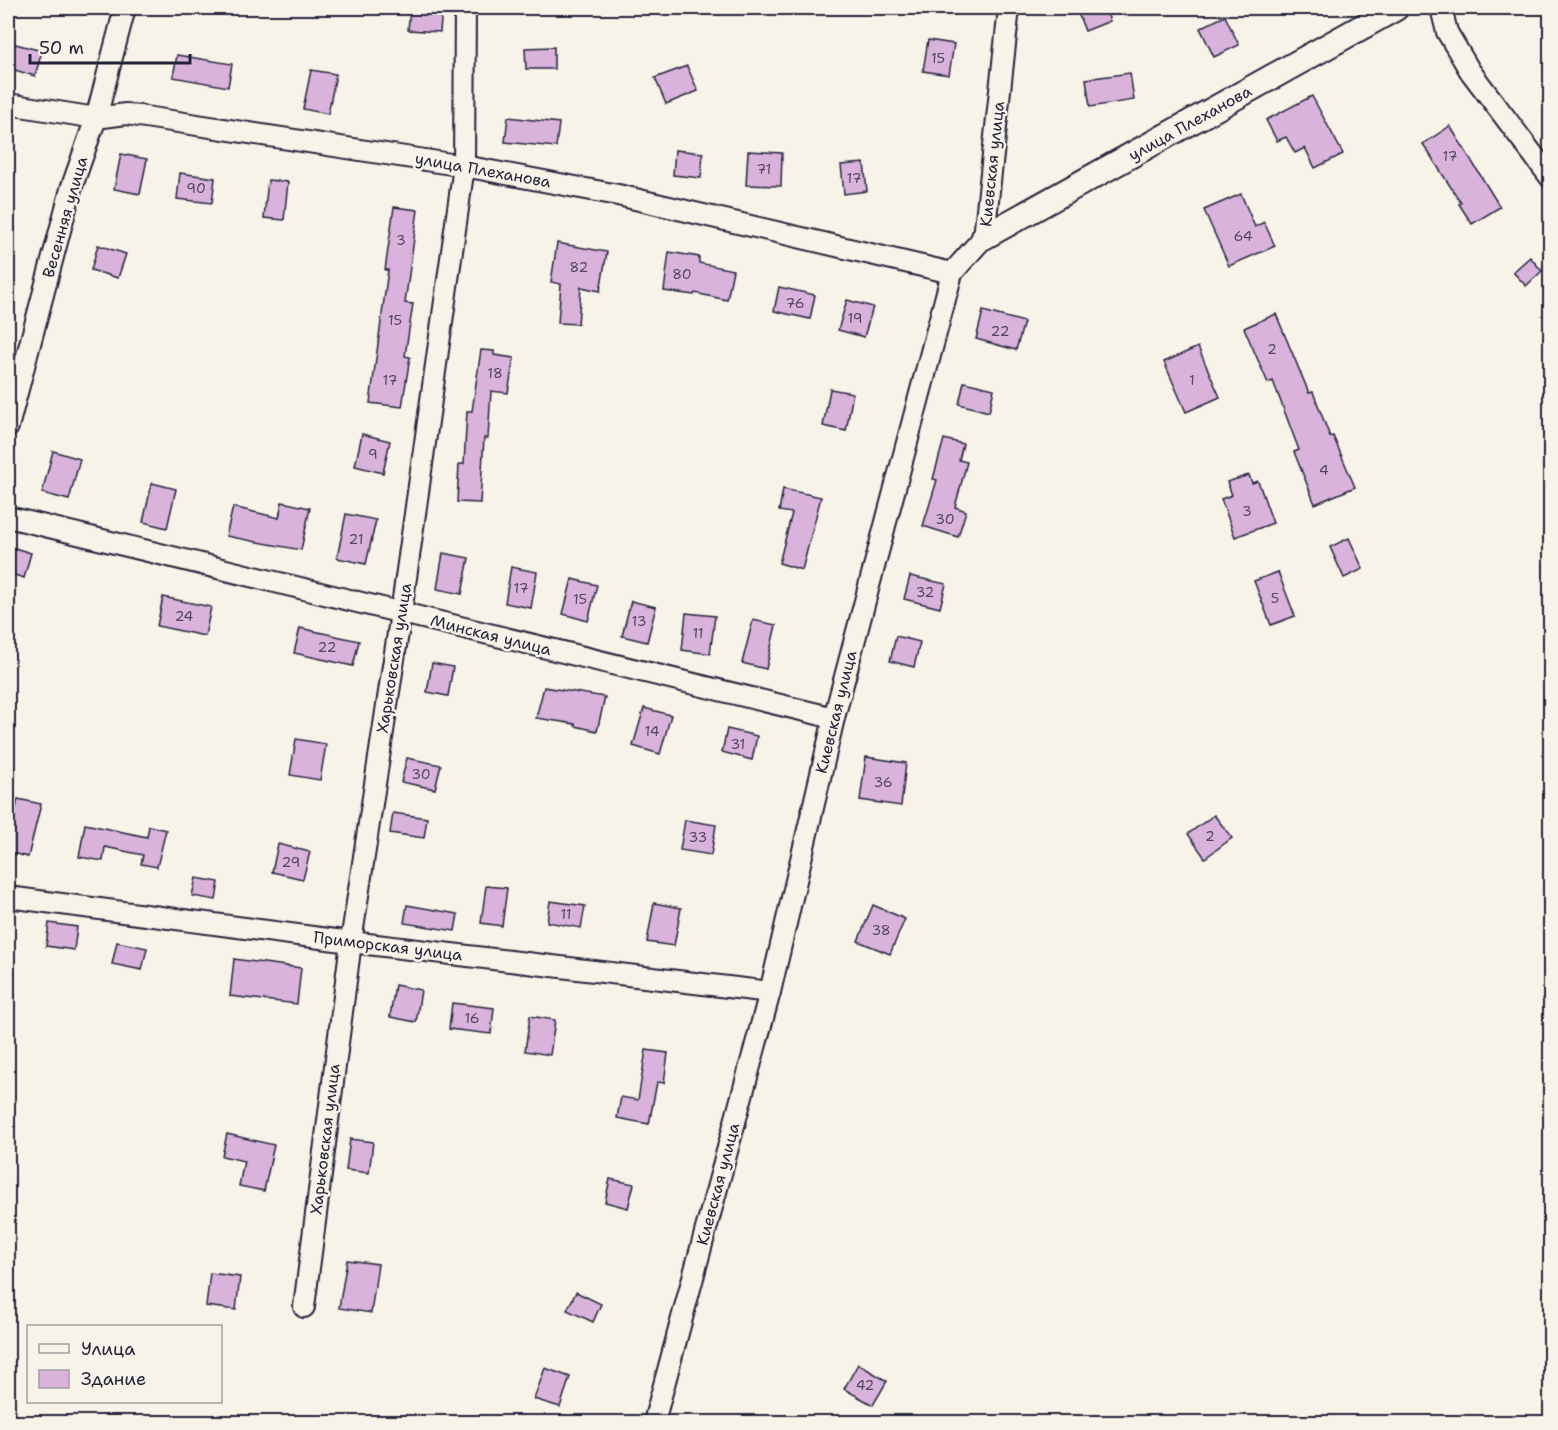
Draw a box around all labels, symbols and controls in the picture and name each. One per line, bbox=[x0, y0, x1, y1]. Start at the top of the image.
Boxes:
scale bar bbox=[30, 27, 190, 65]
text: 50 m bbox=[39, 36, 84, 60]
house number: 15 bbox=[931, 49, 945, 67]
street label: улица Плеханова bbox=[1125, 80, 1255, 166]
street label: Киевская улица bbox=[975, 100, 1009, 228]
house number: 17 bbox=[1443, 147, 1457, 165]
street label: улица Плеханова bbox=[413, 148, 553, 192]
street label: Весенняя улица bbox=[38, 154, 92, 280]
house number: 71 bbox=[757, 160, 771, 178]
house number: 17 bbox=[847, 169, 861, 187]
house number: 90 bbox=[186, 179, 206, 197]
house number: 64 bbox=[1233, 227, 1253, 245]
house number: 3 bbox=[396, 231, 406, 249]
house number: 82 bbox=[570, 258, 588, 276]
house number: 80 bbox=[672, 265, 692, 283]
house number: 76 bbox=[785, 294, 805, 312]
house number: 19 bbox=[847, 309, 863, 327]
house number: 15 bbox=[388, 311, 402, 329]
house number: 22 bbox=[991, 322, 1009, 340]
house number: 2 bbox=[1267, 340, 1277, 358]
house number: 18 bbox=[487, 364, 503, 382]
house number: 17 bbox=[383, 371, 397, 389]
house number: 1 bbox=[1189, 371, 1195, 389]
house number: 9 bbox=[368, 445, 378, 463]
house number: 4 bbox=[1319, 461, 1329, 479]
house number: 3 bbox=[1242, 502, 1252, 520]
house number: 30 bbox=[935, 510, 955, 528]
house number: 21 bbox=[349, 530, 363, 548]
house number: 17 bbox=[514, 579, 528, 597]
street label: Харьковская улица bbox=[372, 581, 416, 735]
house number: 32 bbox=[916, 583, 934, 601]
house number: 5 bbox=[1271, 589, 1279, 607]
house number: 15 bbox=[573, 590, 587, 608]
house number: 24 bbox=[175, 607, 194, 625]
street label: Минская улица bbox=[428, 610, 554, 660]
house number: 13 bbox=[632, 612, 646, 630]
house number: 11 bbox=[692, 624, 704, 642]
house number: 22 bbox=[318, 638, 336, 656]
street label: Киевская улица bbox=[811, 648, 861, 776]
house number: 14 bbox=[644, 722, 660, 740]
house number: 31 bbox=[731, 735, 745, 753]
house number: 30 bbox=[411, 765, 431, 783]
house number: 36 bbox=[873, 773, 893, 791]
house number: 2 bbox=[1205, 827, 1215, 845]
house number: 33 bbox=[689, 828, 707, 846]
house number: 29 bbox=[282, 853, 300, 871]
house number: 11 bbox=[560, 905, 572, 923]
house number: 38 bbox=[871, 921, 891, 939]
street label: Приморская улица bbox=[312, 926, 464, 966]
house number: 16 bbox=[464, 1009, 480, 1027]
street label: Харьковская улица bbox=[305, 1062, 345, 1216]
street label: Киевская улица bbox=[692, 1120, 744, 1248]
legend bbox=[27, 1325, 222, 1403]
text: Улица bbox=[81, 1337, 135, 1361]
text: Здание bbox=[81, 1367, 146, 1391]
house number: 42 bbox=[856, 1376, 874, 1394]

